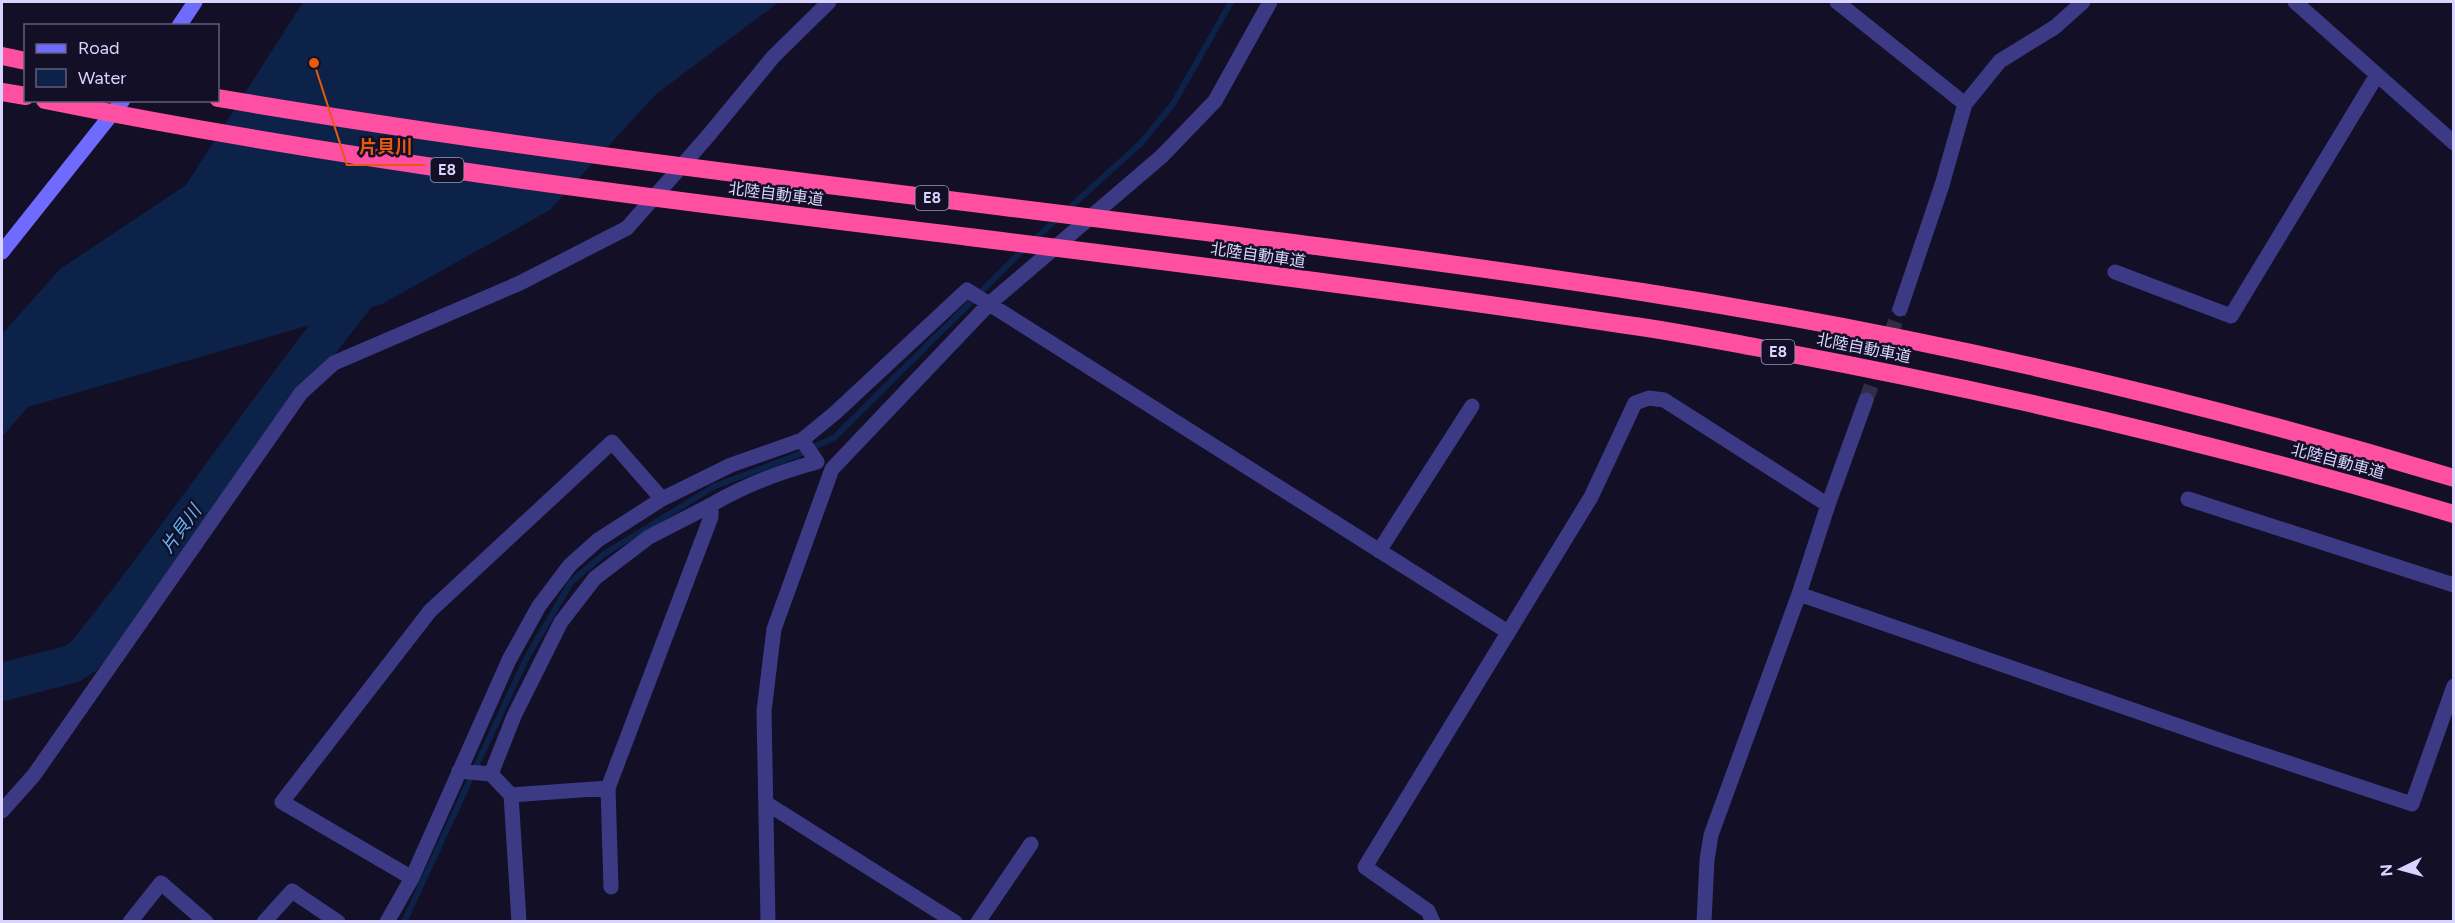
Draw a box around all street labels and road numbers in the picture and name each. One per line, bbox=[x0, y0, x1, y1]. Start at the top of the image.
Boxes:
road number: E8 bbox=[430, 158, 464, 182]
street label: 北陸自動車道 bbox=[727, 179, 825, 209]
road number: E8 bbox=[916, 186, 948, 210]
street label: 北陸自動車道 bbox=[1209, 239, 1307, 271]
street label: 北陸自動車道 bbox=[1815, 330, 1913, 366]
road number: E8 bbox=[1762, 340, 1794, 364]
street label: 北陸自動車道 bbox=[2289, 439, 2387, 483]

